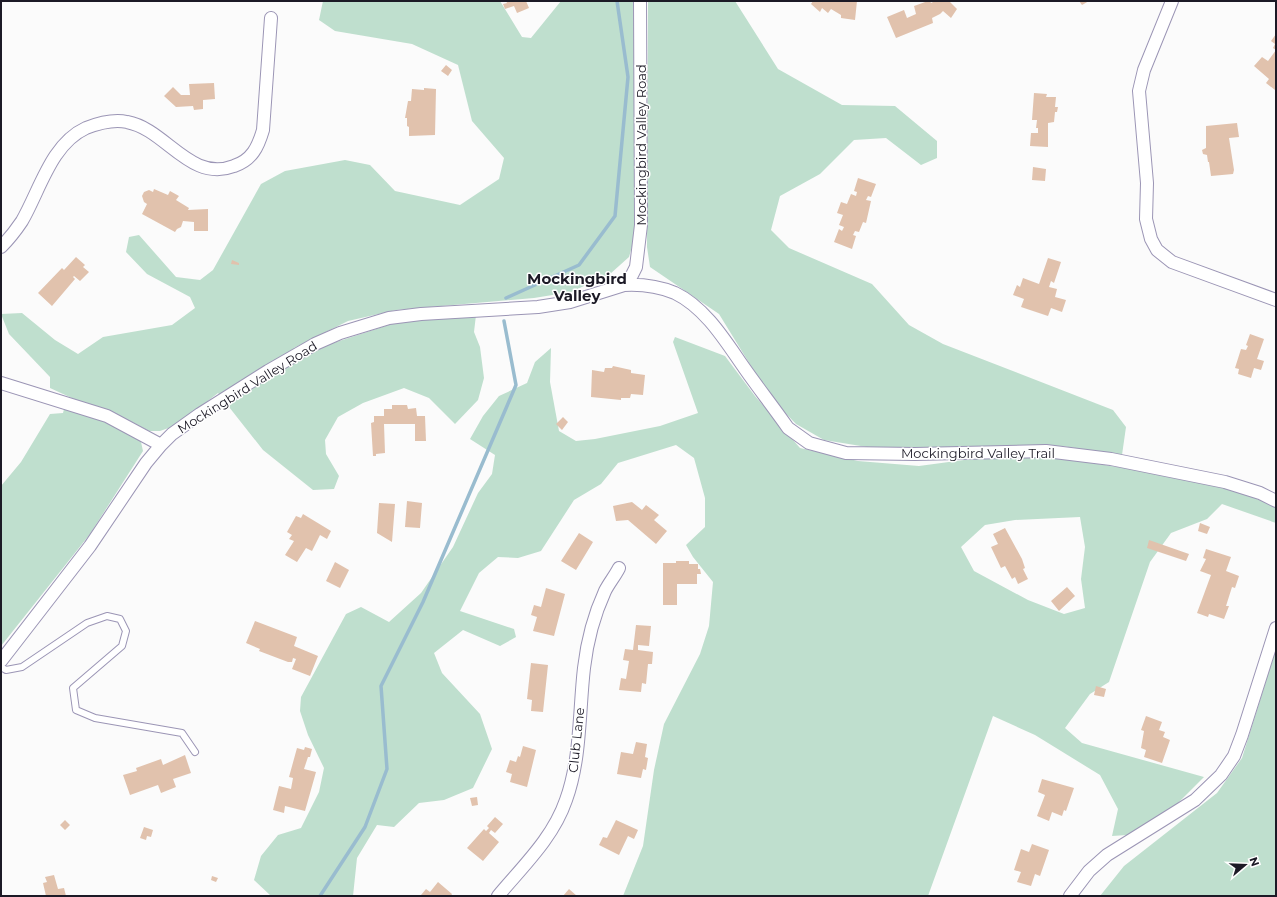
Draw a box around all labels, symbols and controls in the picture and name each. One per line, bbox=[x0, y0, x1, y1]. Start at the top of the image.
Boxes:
street label: Mockingbird Valley Road bbox=[633, 64, 649, 226]
district label: Mockingbird Valley bbox=[527, 269, 627, 305]
street label: Mockingbird Valley Road bbox=[174, 337, 320, 437]
street label: Mockingbird Valley Trail bbox=[901, 445, 1055, 461]
street label: Club Lane bbox=[565, 706, 587, 773]
north arrow bbox=[1225, 845, 1265, 885]
text: N bbox=[1246, 855, 1263, 868]

